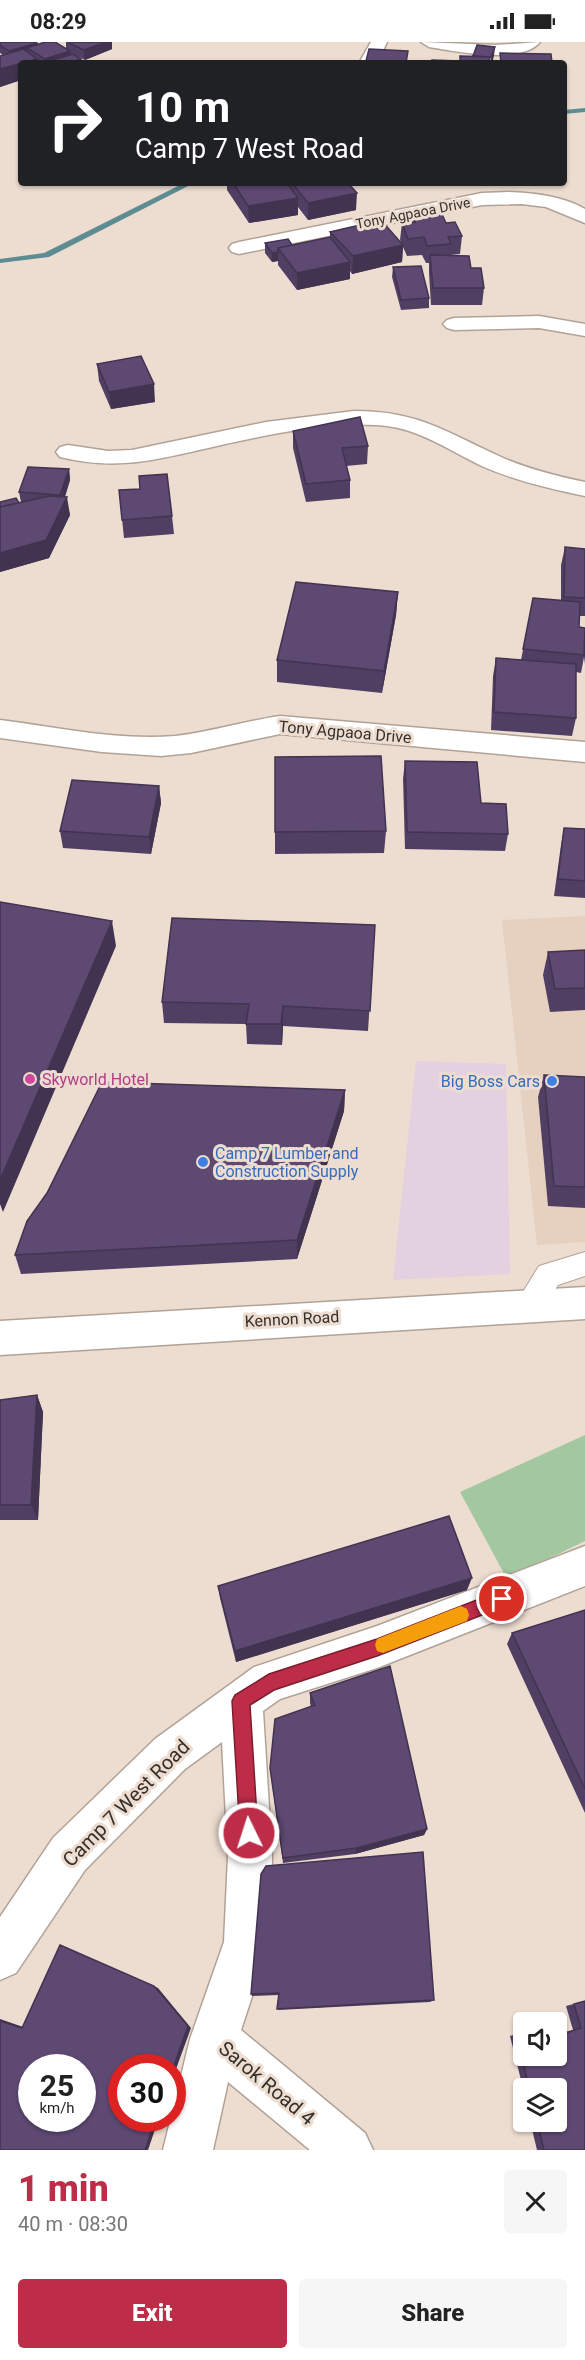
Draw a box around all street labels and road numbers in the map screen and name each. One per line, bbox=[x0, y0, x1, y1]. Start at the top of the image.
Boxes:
street label: Tony Agpaoa Drive bbox=[354, 194, 472, 232]
street label: Tony Agpaoa Drive bbox=[278, 717, 412, 747]
street label: Kennon Road bbox=[244, 1307, 340, 1331]
street label: Camp 7 West Road bbox=[58, 1735, 194, 1871]
street label: Sarok Road 4 bbox=[214, 2036, 320, 2130]

